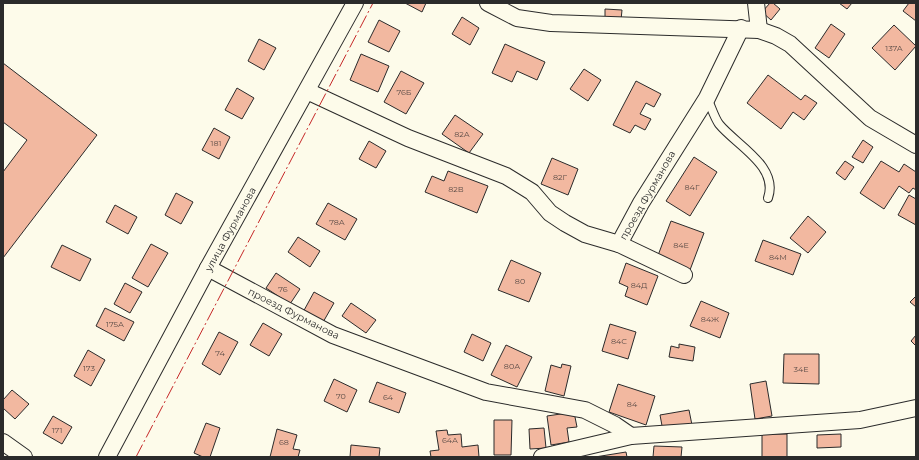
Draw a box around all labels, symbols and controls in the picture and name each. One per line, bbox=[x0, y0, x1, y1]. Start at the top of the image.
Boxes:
house number: 137А bbox=[885, 43, 903, 53]
house number: 76Б bbox=[396, 87, 412, 97]
house number: 82А bbox=[454, 129, 470, 139]
house number: 181 bbox=[211, 138, 221, 148]
street label: проезд Фурманова bbox=[617, 148, 678, 242]
house number: 82Г bbox=[553, 172, 568, 182]
house number: 84Г bbox=[685, 182, 700, 192]
house number: 82В bbox=[448, 184, 464, 194]
street label: улица Фурманова bbox=[201, 185, 259, 274]
house number: 78А bbox=[329, 217, 345, 227]
house number: 84Е bbox=[673, 240, 689, 250]
house number: 84М bbox=[769, 252, 787, 262]
house number: 80 bbox=[515, 276, 525, 286]
house number: 84Д bbox=[631, 280, 648, 290]
house number: 76 bbox=[278, 284, 288, 294]
street label: проезд Фурманова bbox=[246, 285, 342, 342]
house number: 84Ж bbox=[701, 314, 719, 324]
house number: 175А bbox=[106, 319, 124, 329]
house number: 84С bbox=[611, 336, 627, 346]
house number: 74 bbox=[215, 348, 225, 358]
house number: 80А bbox=[504, 361, 520, 371]
house number: 173 bbox=[83, 363, 96, 373]
house number: 34Е bbox=[793, 364, 809, 374]
house number: 70 bbox=[336, 391, 346, 401]
house number: 64 bbox=[383, 392, 394, 402]
house number: 84 bbox=[627, 399, 638, 409]
house number: 171 bbox=[52, 425, 62, 435]
house number: 64А bbox=[442, 435, 458, 445]
house number: 68 bbox=[279, 437, 289, 447]

